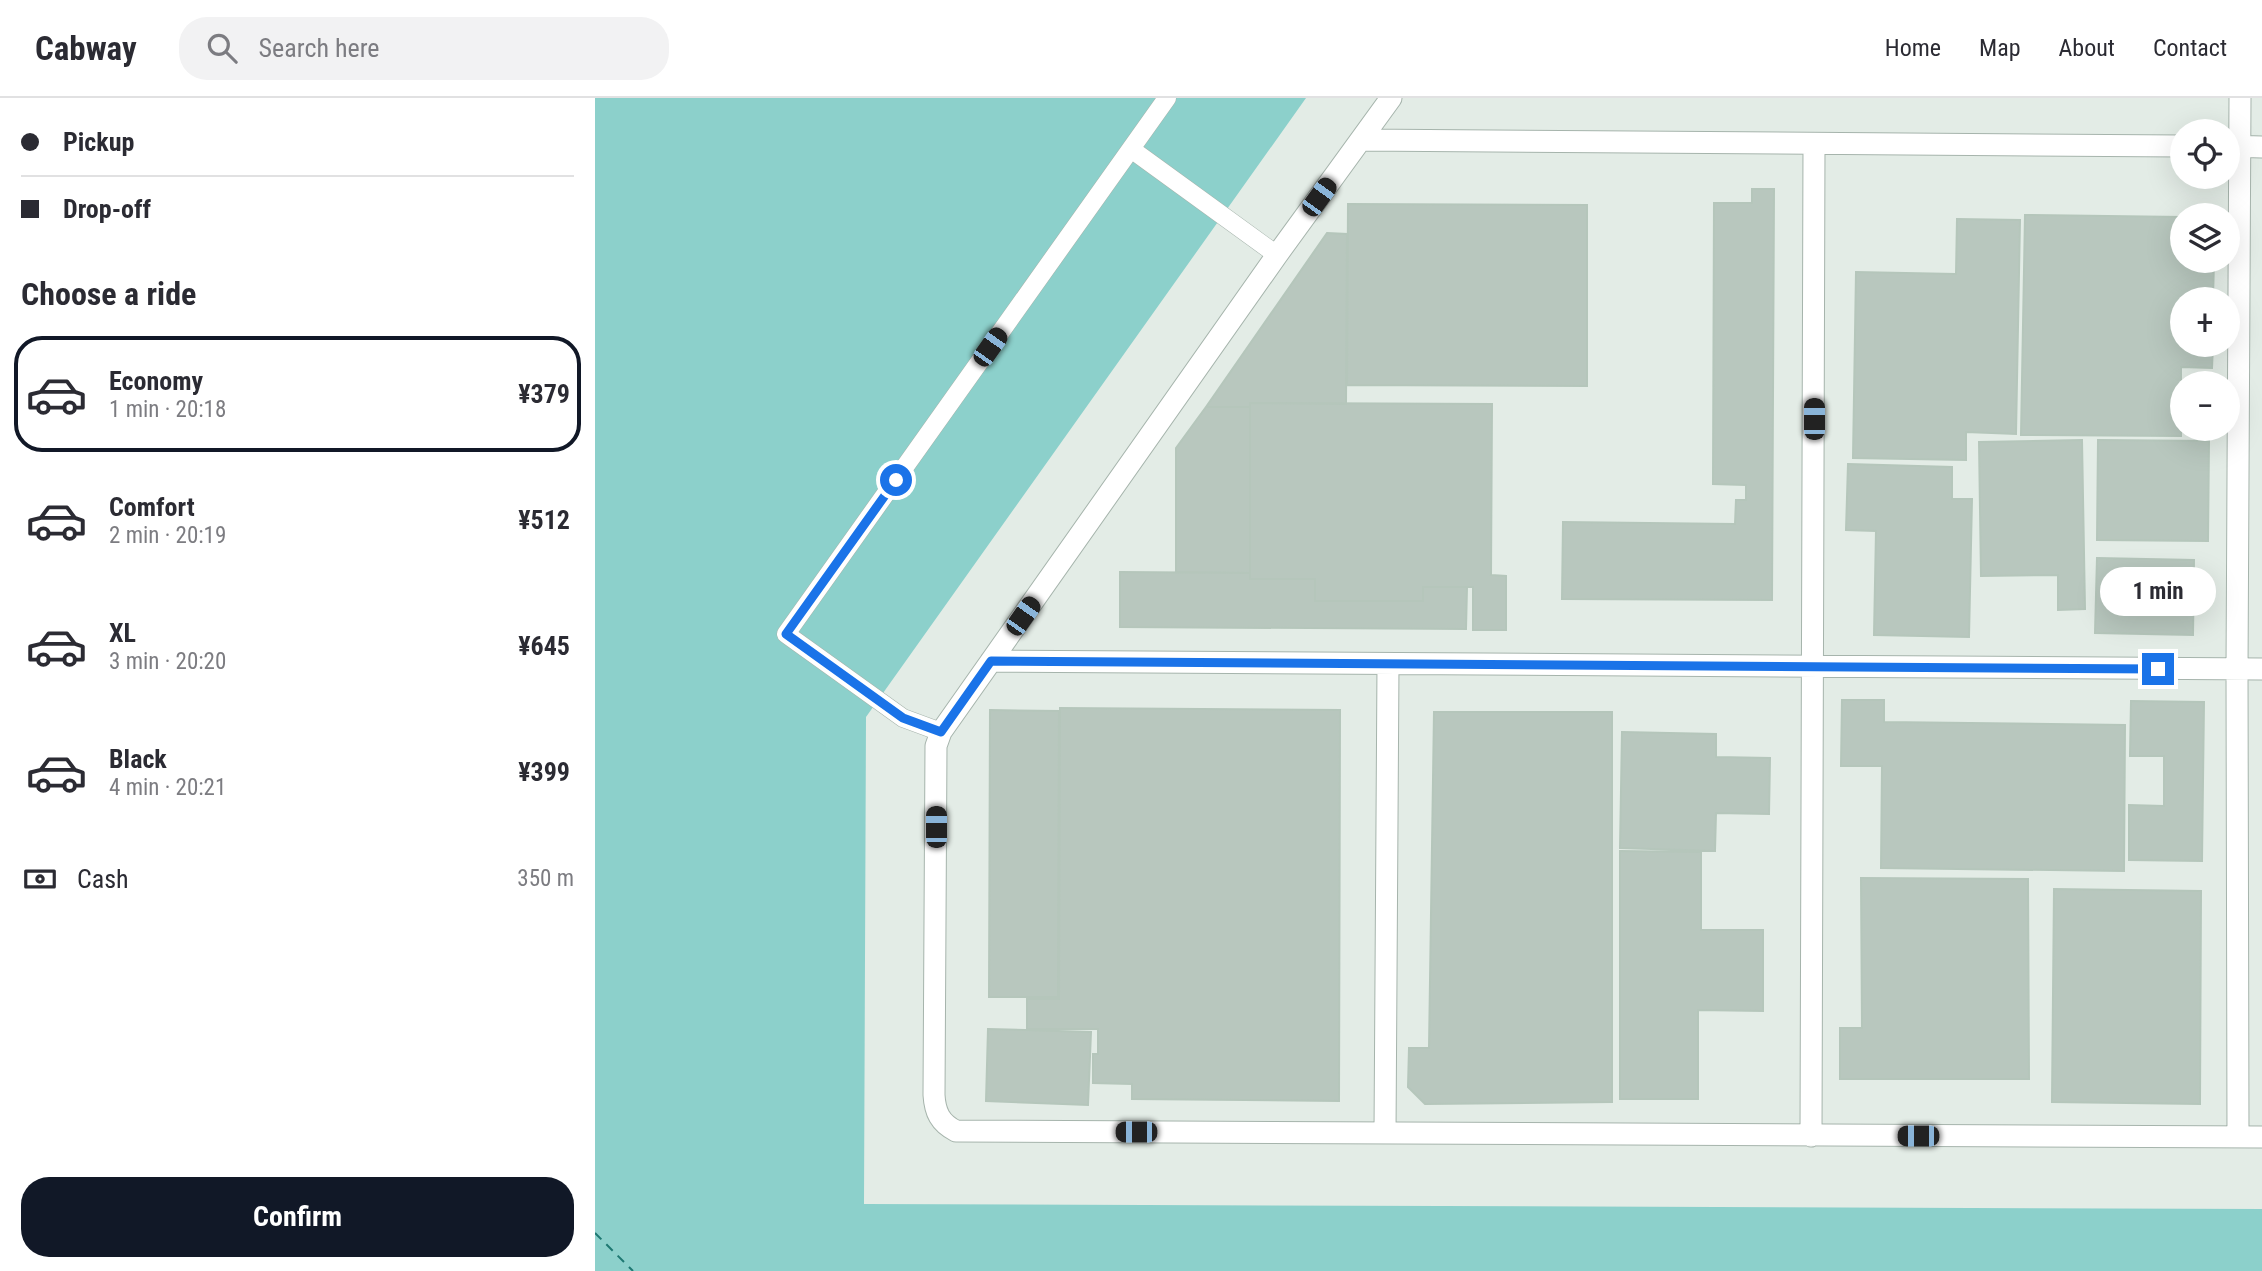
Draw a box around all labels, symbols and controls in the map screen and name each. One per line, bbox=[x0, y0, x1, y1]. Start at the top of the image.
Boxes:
search box bbox=[179, 17, 669, 80]
text: Cabway bbox=[35, 29, 137, 68]
icon: search bbox=[203, 29, 241, 67]
text: Search here bbox=[259, 33, 380, 63]
text: Home bbox=[1885, 34, 1941, 62]
text: Map bbox=[1979, 34, 2021, 62]
text: About bbox=[2059, 34, 2115, 62]
text: Contact bbox=[2153, 34, 2227, 62]
map controls bbox=[2170, 119, 2240, 441]
button: locate bbox=[2170, 119, 2240, 189]
text: Pickup bbox=[63, 127, 134, 157]
car bbox=[1299, 174, 1340, 220]
text: Drop-off bbox=[63, 194, 151, 224]
button: layers bbox=[2170, 203, 2240, 273]
text: Choose a ride bbox=[21, 275, 196, 313]
button: + bbox=[2170, 287, 2240, 357]
car bbox=[970, 324, 1011, 370]
icon: car bbox=[25, 363, 88, 426]
text: Economy bbox=[109, 366, 203, 396]
button: − bbox=[2170, 371, 2240, 441]
text: ¥379 bbox=[518, 379, 570, 409]
text: 1 min · 20:18 bbox=[109, 396, 226, 423]
car bbox=[1804, 398, 1825, 440]
route start bbox=[880, 464, 912, 496]
icon: car bbox=[25, 489, 88, 552]
text: Comfort bbox=[109, 492, 195, 522]
text: ¥512 bbox=[518, 505, 570, 535]
text: 2 min · 20:19 bbox=[109, 522, 226, 549]
callout: 1 min bbox=[2100, 568, 2216, 616]
text: 1 min bbox=[2132, 578, 2184, 605]
car bbox=[1003, 593, 1044, 639]
icon: car bbox=[25, 615, 88, 678]
text: XL bbox=[109, 618, 136, 648]
text: ¥645 bbox=[518, 631, 570, 661]
text: 3 min · 20:20 bbox=[109, 648, 226, 675]
route end bbox=[2142, 653, 2174, 685]
icon: car bbox=[25, 741, 88, 804]
text: Black bbox=[109, 744, 167, 774]
text: ¥399 bbox=[518, 757, 570, 787]
text: 4 min · 20:21 bbox=[109, 774, 226, 801]
car bbox=[926, 806, 947, 848]
icon: cash bbox=[21, 860, 59, 898]
text: Cash bbox=[77, 864, 129, 894]
text: 350 m bbox=[517, 865, 574, 892]
car bbox=[1116, 1122, 1158, 1143]
car bbox=[1898, 1126, 1940, 1147]
button: Confirm bbox=[21, 1177, 574, 1257]

